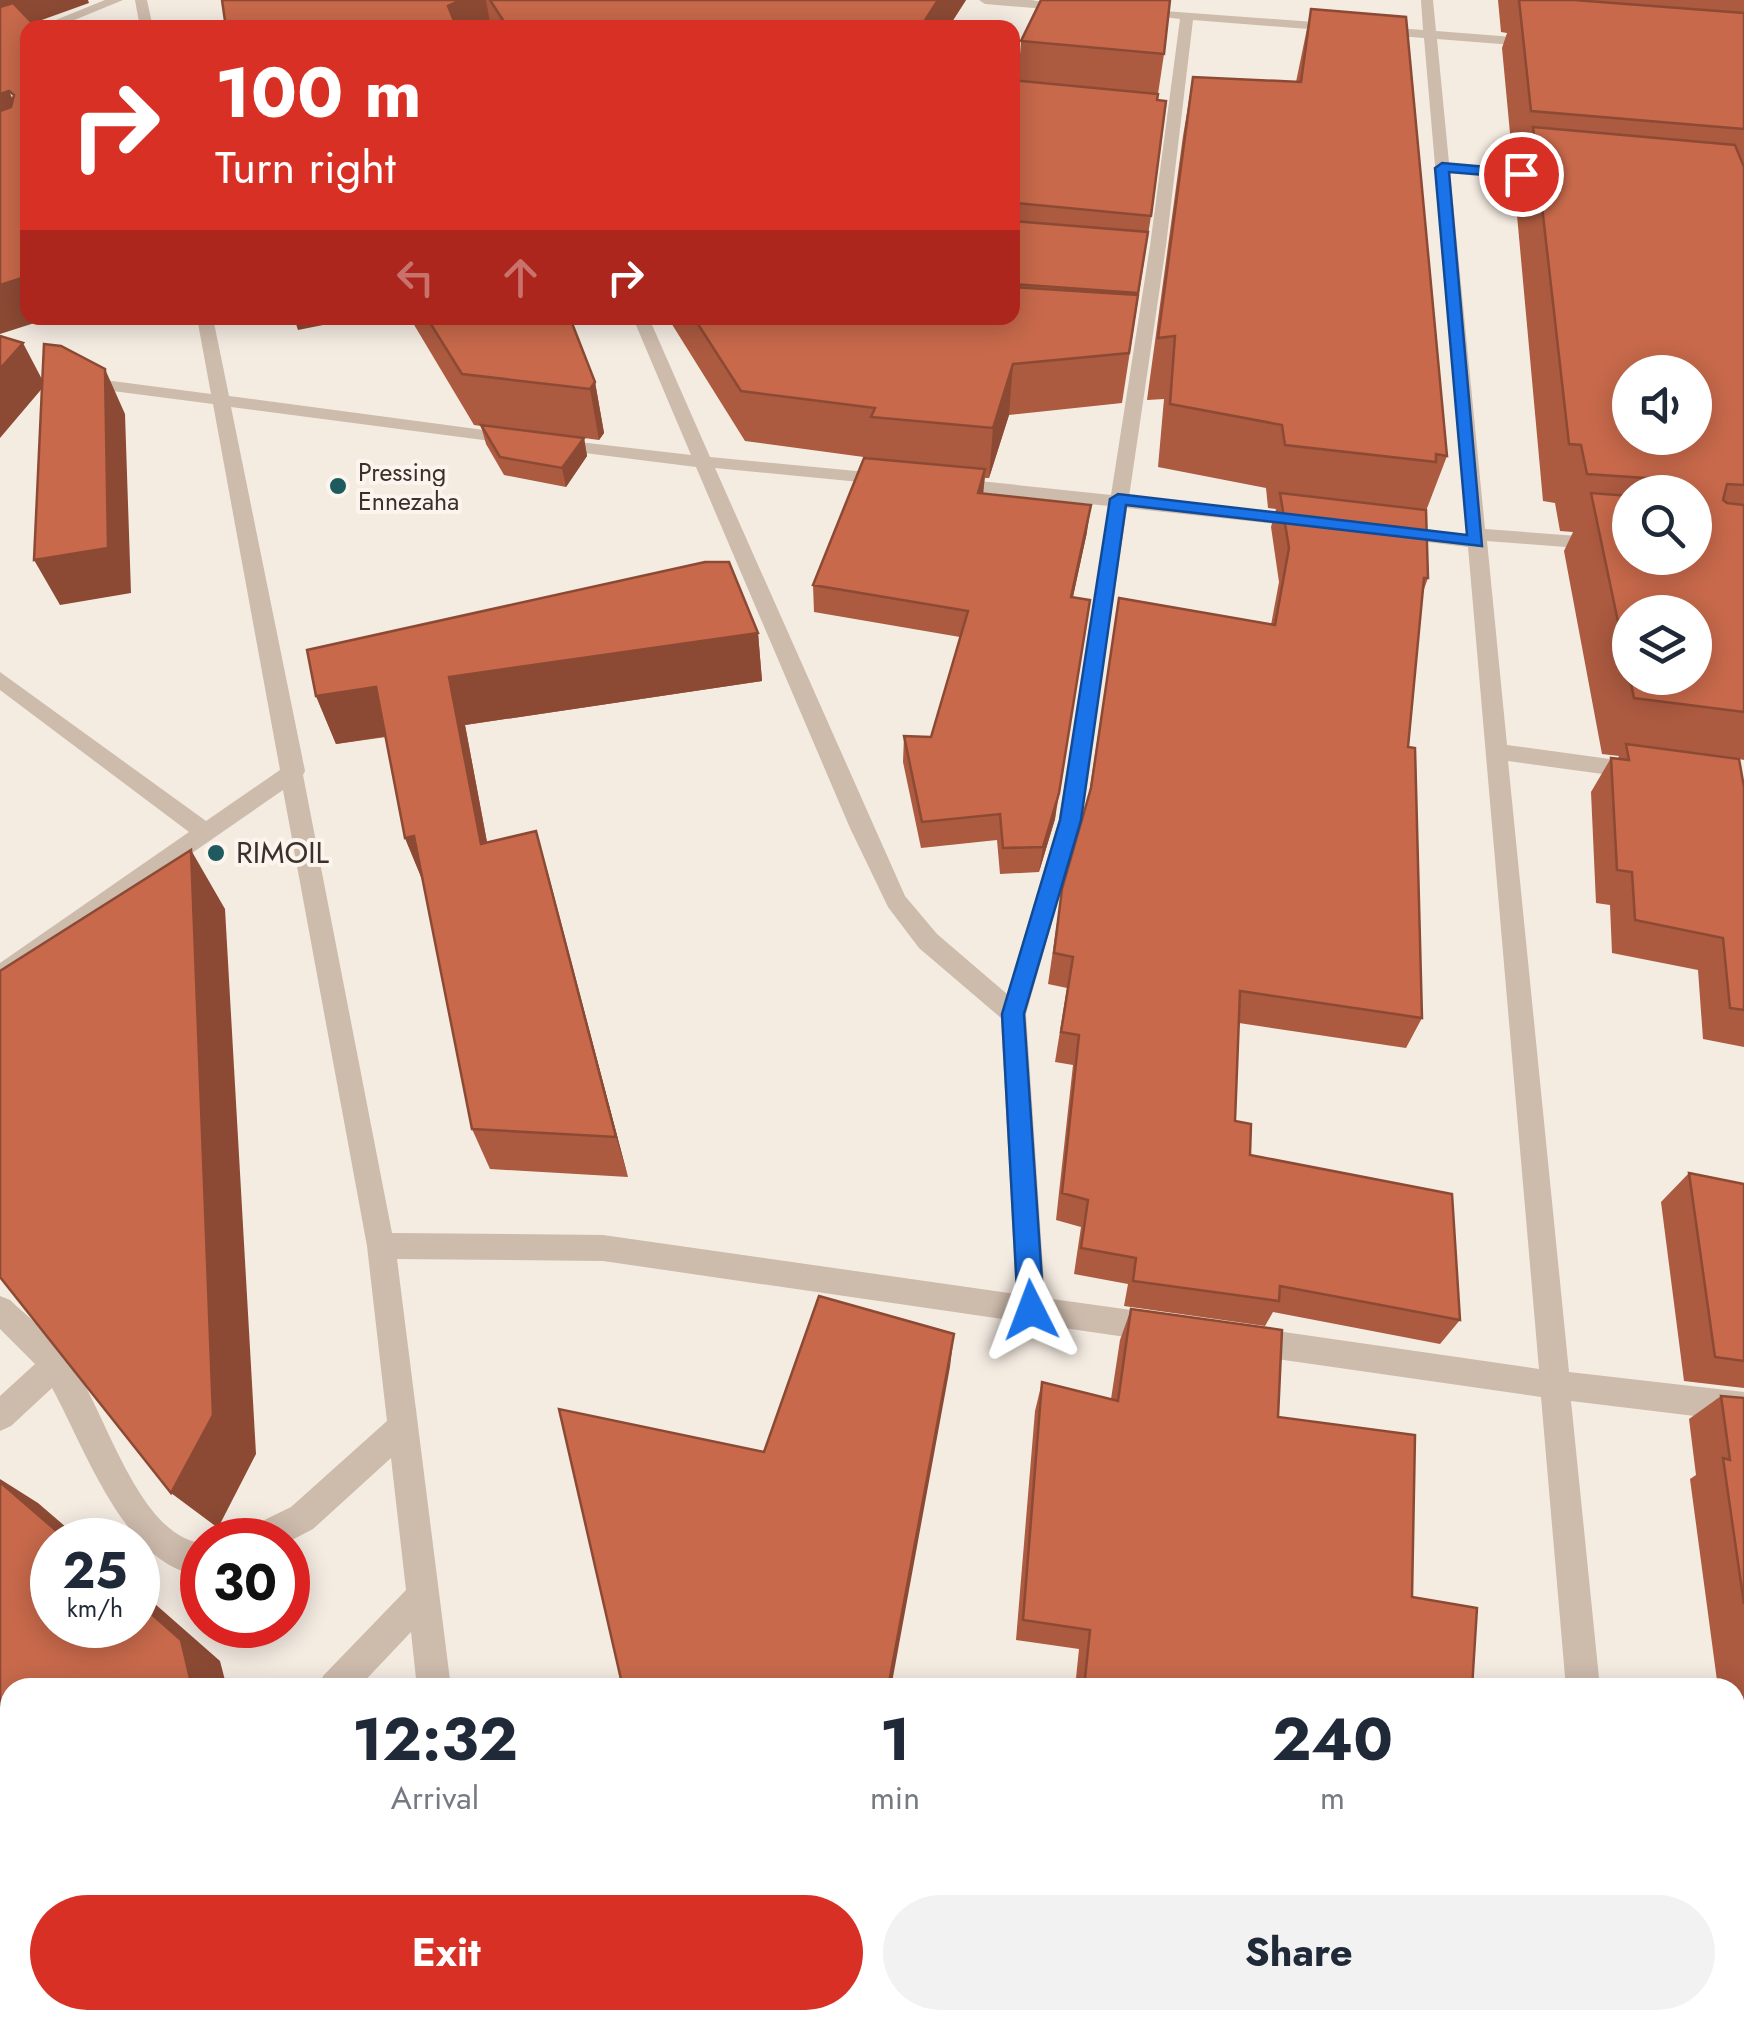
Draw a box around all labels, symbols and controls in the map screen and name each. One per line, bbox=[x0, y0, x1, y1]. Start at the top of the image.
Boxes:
text: 100 m bbox=[215, 42, 422, 143]
icon: right bbox=[50, 60, 180, 190]
pin bbox=[1479, 132, 1564, 217]
text: Turn right bbox=[215, 135, 396, 200]
icon: arrive bbox=[1494, 147, 1549, 202]
icon: left bbox=[388, 250, 443, 305]
icon: ahead bbox=[493, 250, 548, 305]
icon: right bbox=[598, 250, 653, 305]
map controls bbox=[1612, 355, 1712, 695]
button: sound bbox=[1612, 355, 1712, 455]
place label: Pressing Ennezaha bbox=[358, 454, 459, 519]
marker: Pressing Ennezaha bbox=[327, 475, 349, 497]
button: search bbox=[1612, 475, 1712, 575]
button: layers bbox=[1612, 595, 1712, 695]
place label: RIMOIL bbox=[236, 831, 329, 874]
marker: RIMOIL bbox=[205, 842, 227, 864]
position arrow bbox=[979, 1258, 1083, 1362]
speed limit sign: 30 bbox=[180, 1518, 310, 1648]
text: 25 bbox=[62, 1534, 128, 1607]
text: km/h bbox=[67, 1590, 123, 1626]
text: 12:32 bbox=[352, 1696, 518, 1783]
text: 1 bbox=[880, 1696, 910, 1783]
text: 240 bbox=[1272, 1696, 1393, 1783]
text: Arrival bbox=[391, 1775, 479, 1821]
text: min bbox=[870, 1775, 920, 1821]
text: m bbox=[1320, 1775, 1345, 1821]
button: Exit bbox=[30, 1895, 863, 2010]
button: Share bbox=[883, 1895, 1715, 2010]

